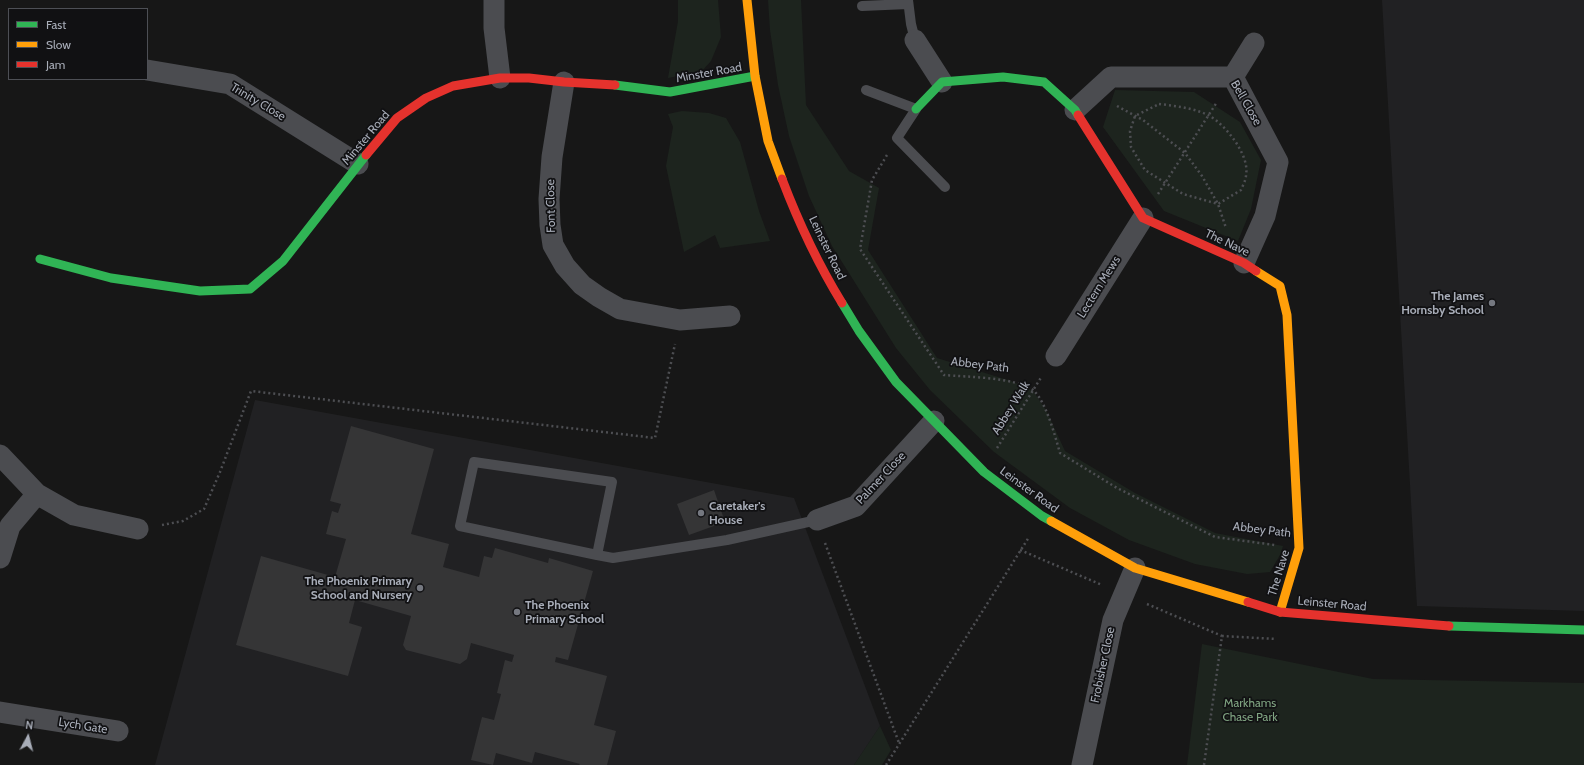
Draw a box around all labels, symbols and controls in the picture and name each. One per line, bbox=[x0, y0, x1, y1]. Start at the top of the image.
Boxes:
legend bbox=[8, 8, 148, 80]
text: Fast bbox=[46, 17, 66, 32]
text: Slow bbox=[46, 37, 71, 52]
text: Jam bbox=[46, 57, 65, 72]
street label: Minster Road bbox=[675, 60, 743, 86]
street label: Bell Close bbox=[1227, 78, 1265, 128]
street label: Trinity Close bbox=[228, 80, 288, 124]
street label: Minster Road bbox=[339, 108, 393, 168]
street label: Font Close bbox=[543, 179, 559, 233]
street label: Leinster Road bbox=[805, 214, 849, 282]
street label: The Nave bbox=[1202, 226, 1252, 260]
street label: Lectern Mews bbox=[1074, 253, 1124, 321]
place label: The James Hornsby School bbox=[1401, 289, 1484, 317]
marker: The James Hornsby School bbox=[1487, 298, 1497, 308]
street label: Abbey Path bbox=[950, 354, 1010, 376]
street label: Abbey Walk bbox=[989, 379, 1033, 437]
street label: Palmer Close bbox=[853, 449, 909, 507]
street label: Leinster Road bbox=[997, 464, 1061, 516]
place label: Caretaker's House bbox=[709, 499, 765, 527]
marker: Caretaker's House bbox=[696, 508, 706, 518]
street label: Abbey Path bbox=[1232, 519, 1292, 541]
street label: The Nave bbox=[1265, 548, 1293, 598]
place label: The Phoenix Primary School and Nursery bbox=[304, 574, 412, 602]
marker: The Phoenix Primary School and Nursery bbox=[415, 583, 425, 593]
street label: Leinster Road bbox=[1297, 594, 1367, 614]
place label: The Phoenix Primary School bbox=[525, 598, 604, 626]
marker: The Phoenix Primary School bbox=[512, 607, 522, 617]
street label: Frobisher Close bbox=[1088, 626, 1118, 704]
park label: Markhams Chase Park bbox=[1222, 696, 1278, 724]
street label: Lych Gate bbox=[57, 715, 109, 737]
north arrow bbox=[8, 717, 48, 757]
text: N bbox=[25, 718, 34, 733]

